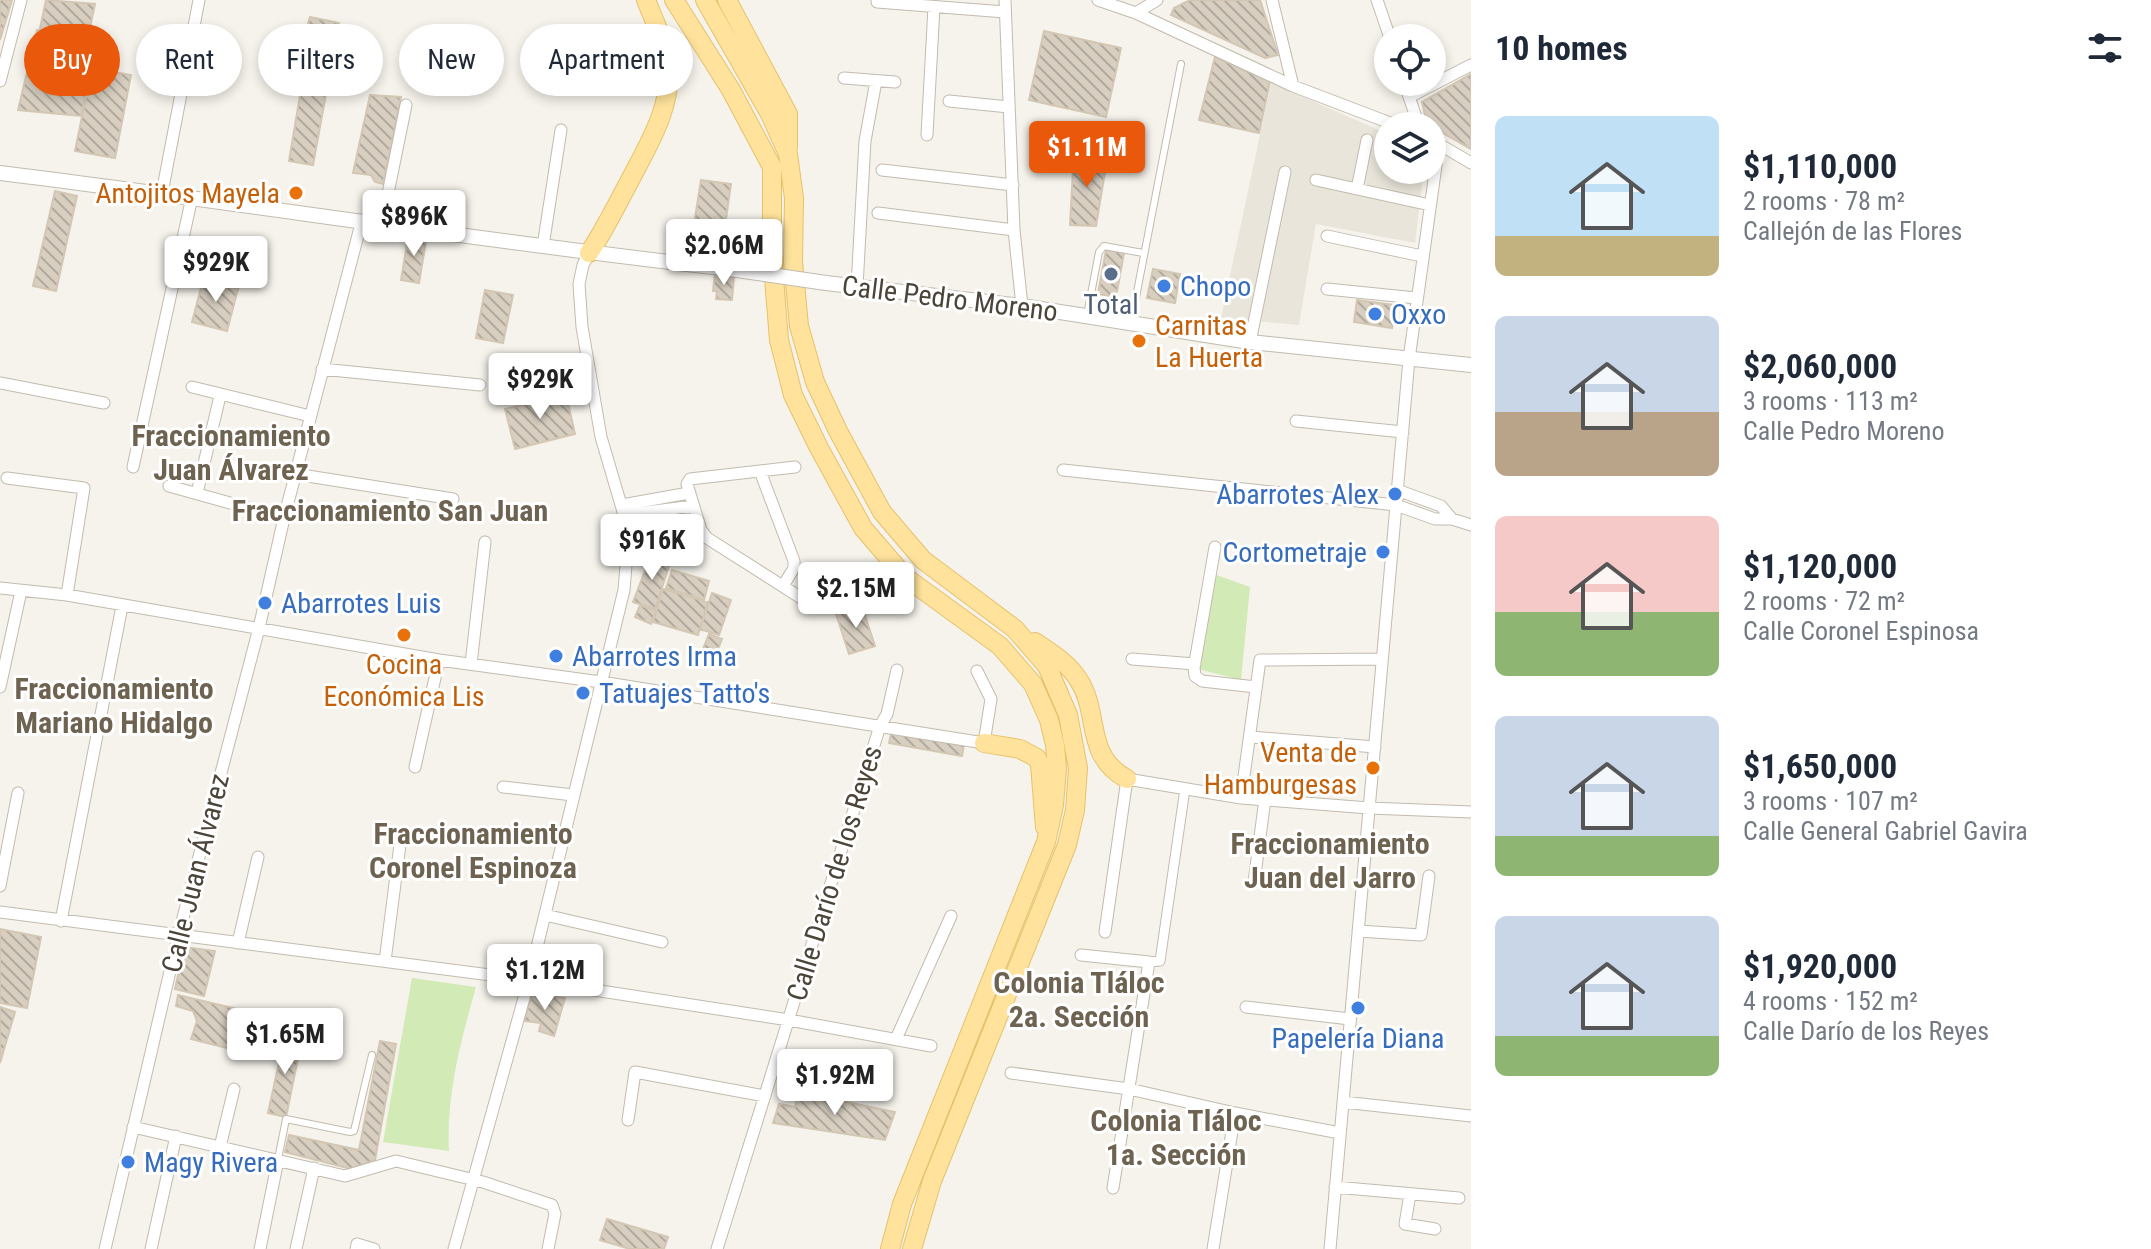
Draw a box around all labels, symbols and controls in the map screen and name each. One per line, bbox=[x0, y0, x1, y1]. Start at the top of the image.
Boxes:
chip: Buy bbox=[24, 24, 120, 96]
chip: Rent bbox=[136, 24, 242, 96]
chip: Filters bbox=[258, 24, 383, 96]
chip: New bbox=[399, 24, 504, 96]
chip: Apartment bbox=[520, 24, 693, 96]
map controls bbox=[1374, 24, 1446, 184]
button: locate bbox=[1374, 24, 1446, 96]
icon: filters bbox=[2083, 26, 2127, 70]
text: 10 homes bbox=[1495, 28, 1628, 68]
button: layers bbox=[1374, 112, 1446, 184]
pin: $1.11M bbox=[1022, 121, 1152, 189]
text: $1.11M bbox=[1047, 132, 1127, 162]
text: $1,110,000 bbox=[1743, 146, 1897, 186]
icon: home bbox=[1559, 148, 1655, 244]
place label: Antojitos Mayela bbox=[95, 177, 280, 210]
marker: Antojitos Mayela bbox=[287, 184, 305, 202]
text: 2 rooms · 78 m² bbox=[1743, 186, 1905, 216]
pin: $896K bbox=[358, 190, 470, 258]
text: $896K bbox=[381, 201, 447, 231]
text: Callejón de las Flores bbox=[1743, 216, 1962, 246]
pin: $2.06M bbox=[659, 219, 789, 287]
text: $2.06M bbox=[684, 230, 764, 260]
pin: $929K bbox=[160, 236, 272, 304]
text: $929K bbox=[183, 247, 249, 277]
marker: Total bbox=[1102, 265, 1120, 283]
street label: Calle Pedro Moreno bbox=[840, 269, 1060, 328]
place label: Chopo bbox=[1180, 270, 1251, 303]
marker: Chopo bbox=[1155, 277, 1173, 295]
place label: Total bbox=[1083, 288, 1139, 321]
place label: Oxxo bbox=[1391, 298, 1446, 331]
marker: Oxxo bbox=[1366, 305, 1384, 323]
place label: Carnitas La Huerta bbox=[1155, 309, 1263, 374]
marker: Carnitas La Huerta bbox=[1130, 332, 1148, 350]
text: $2,060,000 bbox=[1743, 346, 1897, 386]
icon: home bbox=[1559, 348, 1655, 444]
pin: $929K bbox=[484, 353, 596, 421]
text: $929K bbox=[507, 364, 573, 394]
text: 3 rooms · 113 m² bbox=[1743, 386, 1918, 416]
text: Calle Pedro Moreno bbox=[1743, 416, 1945, 446]
district label: Fraccionamiento Juan Álvarez bbox=[131, 418, 331, 487]
place label: Abarrotes Alex bbox=[1216, 478, 1379, 511]
marker: Abarrotes Alex bbox=[1386, 485, 1404, 503]
district label: Fraccionamiento San Juan bbox=[232, 493, 548, 528]
pin: $916K bbox=[596, 514, 708, 582]
text: $916K bbox=[619, 525, 685, 555]
place label: Cortometraje bbox=[1223, 536, 1367, 569]
marker: Cortometraje bbox=[1374, 543, 1392, 561]
text: $1,120,000 bbox=[1743, 546, 1897, 586]
icon: home bbox=[1559, 548, 1655, 644]
pin: $2.15M bbox=[791, 562, 921, 630]
text: $2.15M bbox=[816, 573, 896, 603]
text: 2 rooms · 72 m² bbox=[1743, 586, 1905, 616]
place label: Abarrotes Luis bbox=[281, 587, 441, 620]
marker: Abarrotes Luis bbox=[256, 594, 274, 612]
text: Calle Coronel Espinosa bbox=[1743, 616, 1979, 646]
marker: Cocina Económica Lis bbox=[395, 626, 413, 644]
place label: Abarrotes Irma bbox=[572, 640, 737, 673]
marker: Abarrotes Irma bbox=[547, 647, 565, 665]
place label: Cocina Económica Lis bbox=[323, 648, 485, 713]
district label: Fraccionamiento Mariano Hidalgo bbox=[14, 671, 214, 740]
place label: Tatuajes Tatto's bbox=[599, 677, 770, 710]
marker: Tatuajes Tatto's bbox=[574, 684, 592, 702]
place label: Venta de Hamburgesas bbox=[1204, 736, 1357, 801]
street label: Calle Darío de los Reyes bbox=[780, 742, 889, 1005]
text: $1,650,000 bbox=[1743, 746, 1897, 786]
icon: home bbox=[1559, 748, 1655, 844]
marker: Venta de Hamburgesas bbox=[1364, 759, 1382, 777]
street label: Calle Juan Álvarez bbox=[155, 770, 236, 976]
text: 3 rooms · 107 m² bbox=[1743, 786, 1918, 816]
district label: Fraccionamiento Coronel Espinoza bbox=[369, 816, 577, 885]
text: Calle General Gabriel Gavira bbox=[1743, 816, 2028, 846]
district label: Fraccionamiento Juan del Jarro bbox=[1230, 826, 1430, 895]
pin: $1.12M bbox=[480, 944, 610, 1012]
text: $1,920,000 bbox=[1743, 946, 1897, 986]
icon: home bbox=[1559, 948, 1655, 1044]
text: $1.12M bbox=[505, 955, 585, 985]
district label: Colonia Tláloc 2a. Sección bbox=[993, 965, 1165, 1034]
text: 4 rooms · 152 m² bbox=[1743, 986, 1918, 1016]
marker: Papelería Diana bbox=[1349, 999, 1367, 1017]
pin: $1.65M bbox=[220, 1008, 350, 1076]
text: Calle Darío de los Reyes bbox=[1743, 1016, 1989, 1046]
text: $1.65M bbox=[245, 1019, 325, 1049]
place label: Papelería Diana bbox=[1271, 1022, 1445, 1055]
pin: $1.92M bbox=[770, 1049, 900, 1117]
text: $1.92M bbox=[795, 1060, 875, 1090]
district label: Colonia Tláloc 1a. Sección bbox=[1090, 1103, 1262, 1172]
place label: Magy Rivera bbox=[144, 1146, 278, 1179]
marker: Magy Rivera bbox=[119, 1153, 137, 1171]

